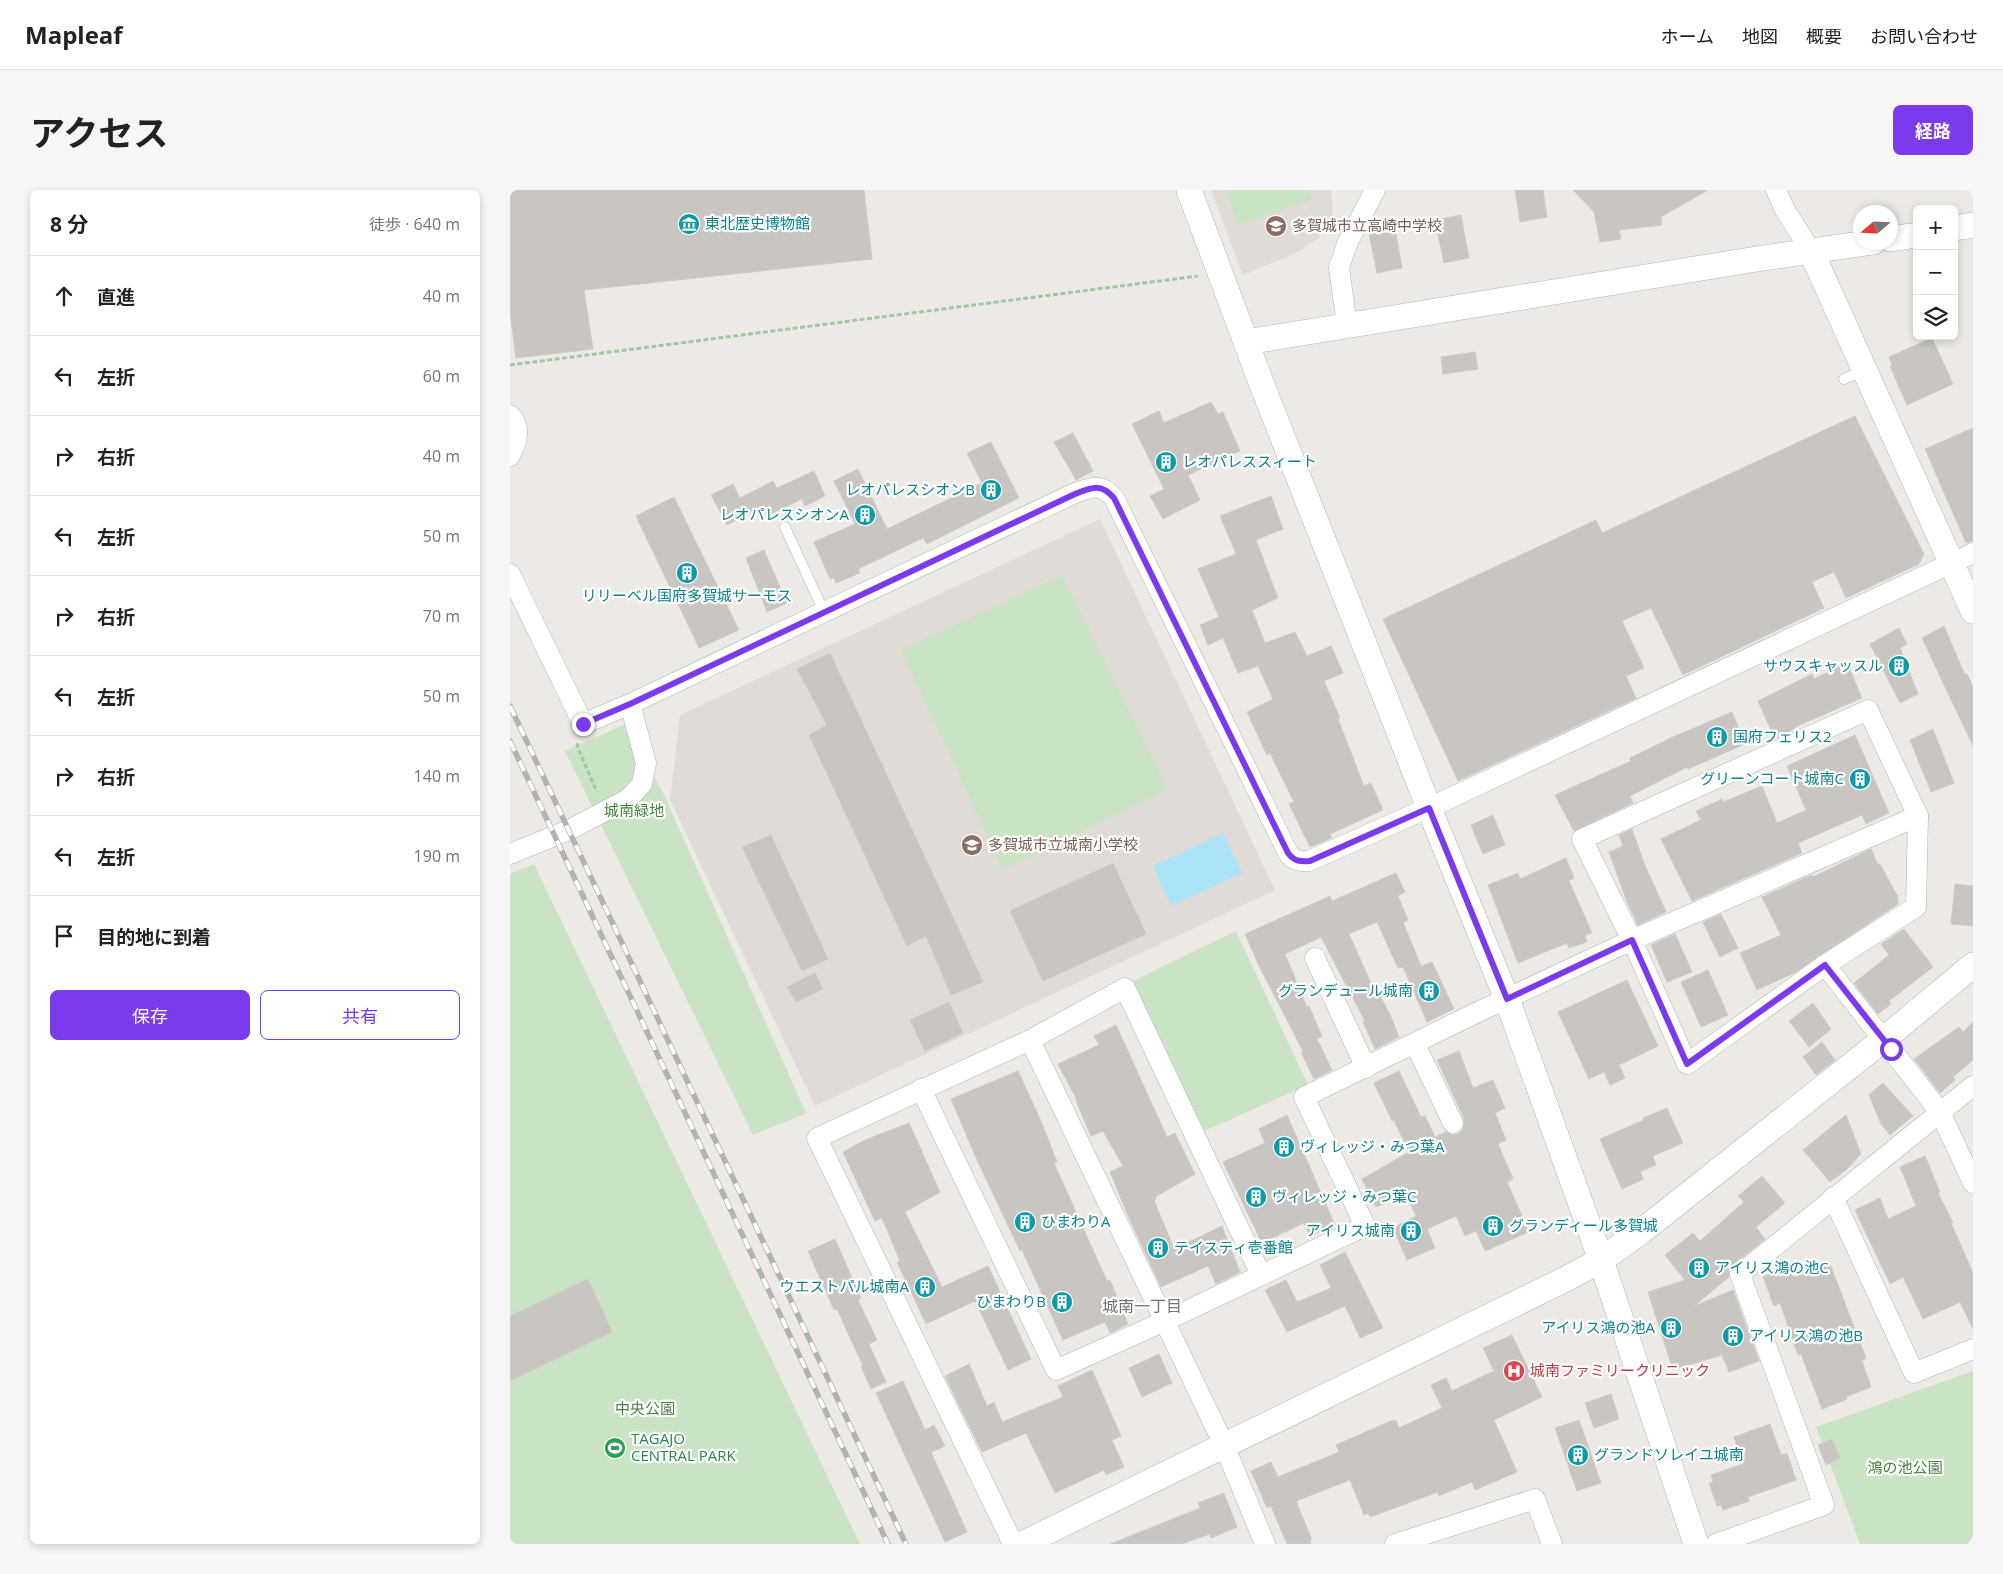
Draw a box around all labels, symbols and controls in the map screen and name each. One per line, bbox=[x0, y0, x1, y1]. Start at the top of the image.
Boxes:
text: Mapleaf bbox=[25, 18, 123, 51]
text: ホーム bbox=[1661, 24, 1714, 48]
text: 地図 bbox=[1742, 24, 1778, 48]
text: 概要 bbox=[1806, 24, 1842, 48]
text: お問い合わせ bbox=[1870, 24, 1978, 48]
button: 経路 bbox=[1893, 105, 1973, 155]
text: アクセス bbox=[30, 109, 168, 156]
north arrow bbox=[1853, 205, 1898, 250]
map controls bbox=[1913, 205, 1958, 340]
button: + bbox=[1913, 205, 1958, 250]
text: 8 分 bbox=[50, 210, 88, 238]
museum icon: 東北歴史博物館 bbox=[677, 212, 701, 236]
text: 徒歩 · 640 m bbox=[369, 213, 460, 235]
place label: 東北歴史博物館 bbox=[705, 213, 810, 233]
school or university icon: 多賀城市立高崎中学校 bbox=[1264, 214, 1288, 238]
place label: 多賀城市立高崎中学校 bbox=[1292, 215, 1442, 235]
button: − bbox=[1913, 250, 1958, 295]
icon: ahead bbox=[50, 282, 78, 310]
text: 直進 bbox=[97, 284, 135, 310]
text: 40 m bbox=[423, 285, 460, 307]
button: layers bbox=[1913, 295, 1958, 340]
icon: left bbox=[50, 362, 78, 390]
text: 左折 bbox=[97, 364, 135, 390]
text: 60 m bbox=[423, 365, 460, 387]
icon: right bbox=[50, 442, 78, 470]
text: 右折 bbox=[97, 444, 135, 470]
text: 40 m bbox=[423, 445, 460, 467]
building icon: レオパレススィート bbox=[1154, 450, 1178, 474]
place label: レオパレススィート bbox=[1182, 451, 1317, 471]
building icon: レオパレスシオンB bbox=[979, 478, 1003, 502]
place label: レオパレスシオンB bbox=[845, 479, 975, 499]
building icon: レオパレスシオンA bbox=[853, 503, 877, 527]
place label: レオパレスシオンA bbox=[720, 504, 850, 524]
icon: left bbox=[50, 522, 78, 550]
text: 左折 bbox=[97, 524, 135, 550]
text: 50 m bbox=[423, 525, 460, 547]
building icon: リリーベル国府多賀城サーモス bbox=[675, 561, 699, 585]
place label: リリーベル国府多賀城サーモス bbox=[582, 585, 792, 605]
icon: right bbox=[50, 602, 78, 630]
text: 右折 bbox=[97, 604, 135, 630]
text: 70 m bbox=[423, 605, 460, 627]
building icon: サウスキャッスル bbox=[1887, 654, 1911, 678]
place label: サウスキャッスル bbox=[1763, 655, 1883, 675]
icon: left bbox=[50, 682, 78, 710]
text: 左折 bbox=[97, 684, 135, 710]
text: 50 m bbox=[423, 685, 460, 707]
route end bbox=[572, 713, 595, 736]
building icon: 国府フェリス2 bbox=[1705, 725, 1729, 749]
place label: 国府フェリス2 bbox=[1733, 726, 1832, 746]
icon: right bbox=[50, 762, 78, 790]
text: 右折 bbox=[97, 764, 135, 790]
text: 140 m bbox=[414, 765, 460, 787]
building icon: グリーンコート城南C bbox=[1848, 767, 1872, 791]
place label: グリーンコート城南C bbox=[1700, 768, 1844, 788]
park label: 城南緑地 bbox=[604, 800, 664, 820]
school or university icon: 多賀城市立城南小学校 bbox=[960, 833, 984, 857]
place label: 多賀城市立城南小学校 bbox=[988, 834, 1138, 854]
icon: left bbox=[50, 842, 78, 870]
text: 左折 bbox=[97, 844, 135, 870]
text: 190 m bbox=[414, 845, 460, 867]
icon: arrive bbox=[50, 922, 78, 950]
text: 目的地に到着 bbox=[97, 924, 211, 950]
building icon: グランデュール城南 bbox=[1417, 979, 1441, 1003]
place label: グランデュール城南 bbox=[1278, 980, 1413, 1000]
button: 保存 bbox=[50, 990, 250, 1040]
button: 共有 bbox=[260, 990, 460, 1040]
route start bbox=[1880, 1038, 1903, 1061]
building icon: ヴィレッジ・みつ葉A bbox=[1272, 1135, 1296, 1159]
place label: ヴィレッジ・みつ葉A bbox=[1300, 1136, 1445, 1156]
building icon: ヴィレッジ・みつ葉C bbox=[1244, 1185, 1268, 1209]
place label: ヴィレッジ・みつ葉C bbox=[1272, 1186, 1416, 1206]
building icon: ひまわりA bbox=[1013, 1210, 1037, 1234]
place label: ひまわりA bbox=[1041, 1211, 1111, 1231]
building icon: グランディール多賀城 bbox=[1481, 1214, 1505, 1238]
place label: グランディール多賀城 bbox=[1509, 1215, 1658, 1235]
building icon: アイリス城南 bbox=[1399, 1219, 1423, 1243]
place label: アイリス城南 bbox=[1306, 1220, 1395, 1240]
building icon: テイスティ壱番館 bbox=[1146, 1236, 1170, 1260]
place label: テイスティ壱番館 bbox=[1174, 1237, 1293, 1257]
building icon: アイリス鴻の池C bbox=[1687, 1256, 1711, 1280]
place label: アイリス鴻の池C bbox=[1715, 1257, 1829, 1277]
building icon: ウエストパル城南A bbox=[913, 1275, 937, 1299]
place label: ウエストパル城南A bbox=[780, 1276, 910, 1296]
building icon: ひまわりB bbox=[1050, 1290, 1074, 1314]
place label: ひまわりB bbox=[976, 1291, 1046, 1311]
district label: 城南一丁目 bbox=[1102, 1295, 1182, 1317]
building icon: アイリス鴻の池A bbox=[1659, 1316, 1683, 1340]
place label: アイリス鴻の池A bbox=[1541, 1317, 1656, 1337]
building icon: アイリス鴻の池B bbox=[1721, 1324, 1745, 1348]
place label: アイリス鴻の池B bbox=[1749, 1325, 1863, 1345]
hospital icon: 城南ファミリークリニック bbox=[1502, 1359, 1526, 1383]
place label: 城南ファミリークリニック bbox=[1530, 1360, 1710, 1380]
park label: 中央公園 bbox=[615, 1398, 675, 1418]
place label: TAGAJO CENTRAL PARK bbox=[631, 1428, 737, 1465]
sports icon: TAGAJO CENTRAL PARK bbox=[603, 1436, 627, 1460]
building icon: グランドソレイユ城南 bbox=[1566, 1443, 1590, 1467]
place label: グランドソレイユ城南 bbox=[1594, 1444, 1744, 1464]
park label: 鴻の池公園 bbox=[1867, 1457, 1943, 1477]

